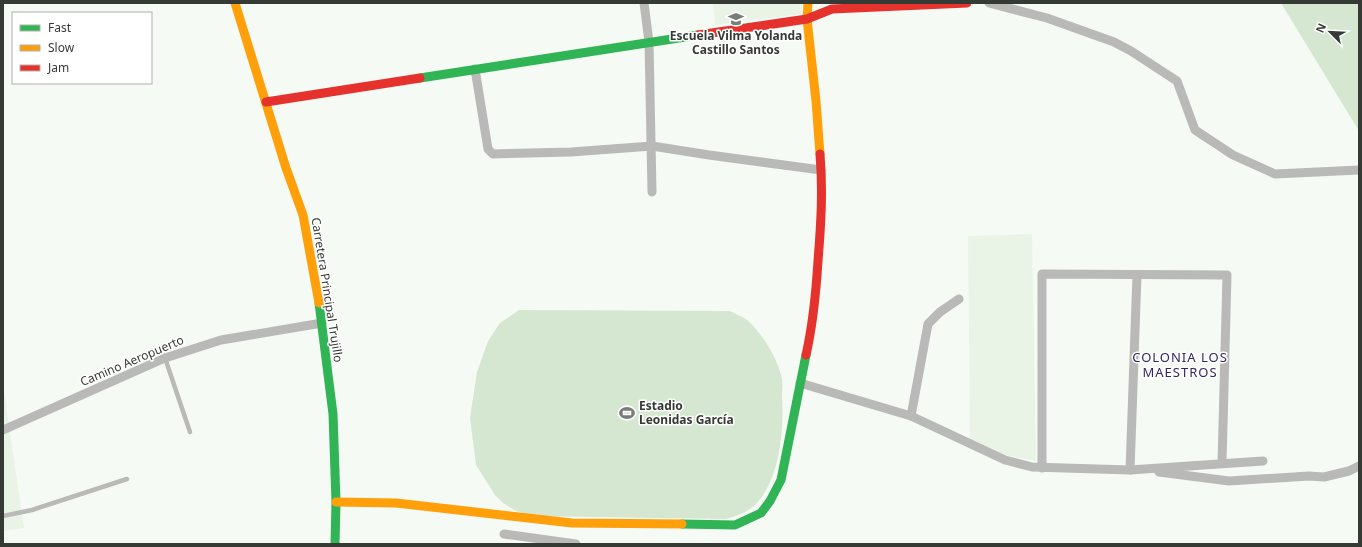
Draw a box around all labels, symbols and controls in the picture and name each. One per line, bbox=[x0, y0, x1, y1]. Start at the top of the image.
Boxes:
school or university icon: Escuela Vilma Yolanda Castillo Santos bbox=[727, 10, 745, 28]
legend bbox=[12, 12, 152, 84]
north arrow bbox=[1310, 12, 1350, 52]
text: Fast bbox=[48, 19, 72, 36]
text: N bbox=[1312, 21, 1329, 35]
place label: Escuela Vilma Yolanda Castillo Santos bbox=[670, 27, 802, 58]
text: Slow bbox=[48, 39, 75, 56]
text: Jam bbox=[47, 59, 69, 76]
street label: Carretera Principal Trujillo bbox=[308, 216, 347, 364]
street label: Camino Aeropuerto bbox=[77, 331, 186, 390]
district label: COLONIA LOS MAESTROS bbox=[1132, 348, 1228, 381]
place label: Estadio Leonidas García bbox=[639, 397, 734, 428]
sports icon: Estadio Leonidas García bbox=[618, 404, 636, 422]

